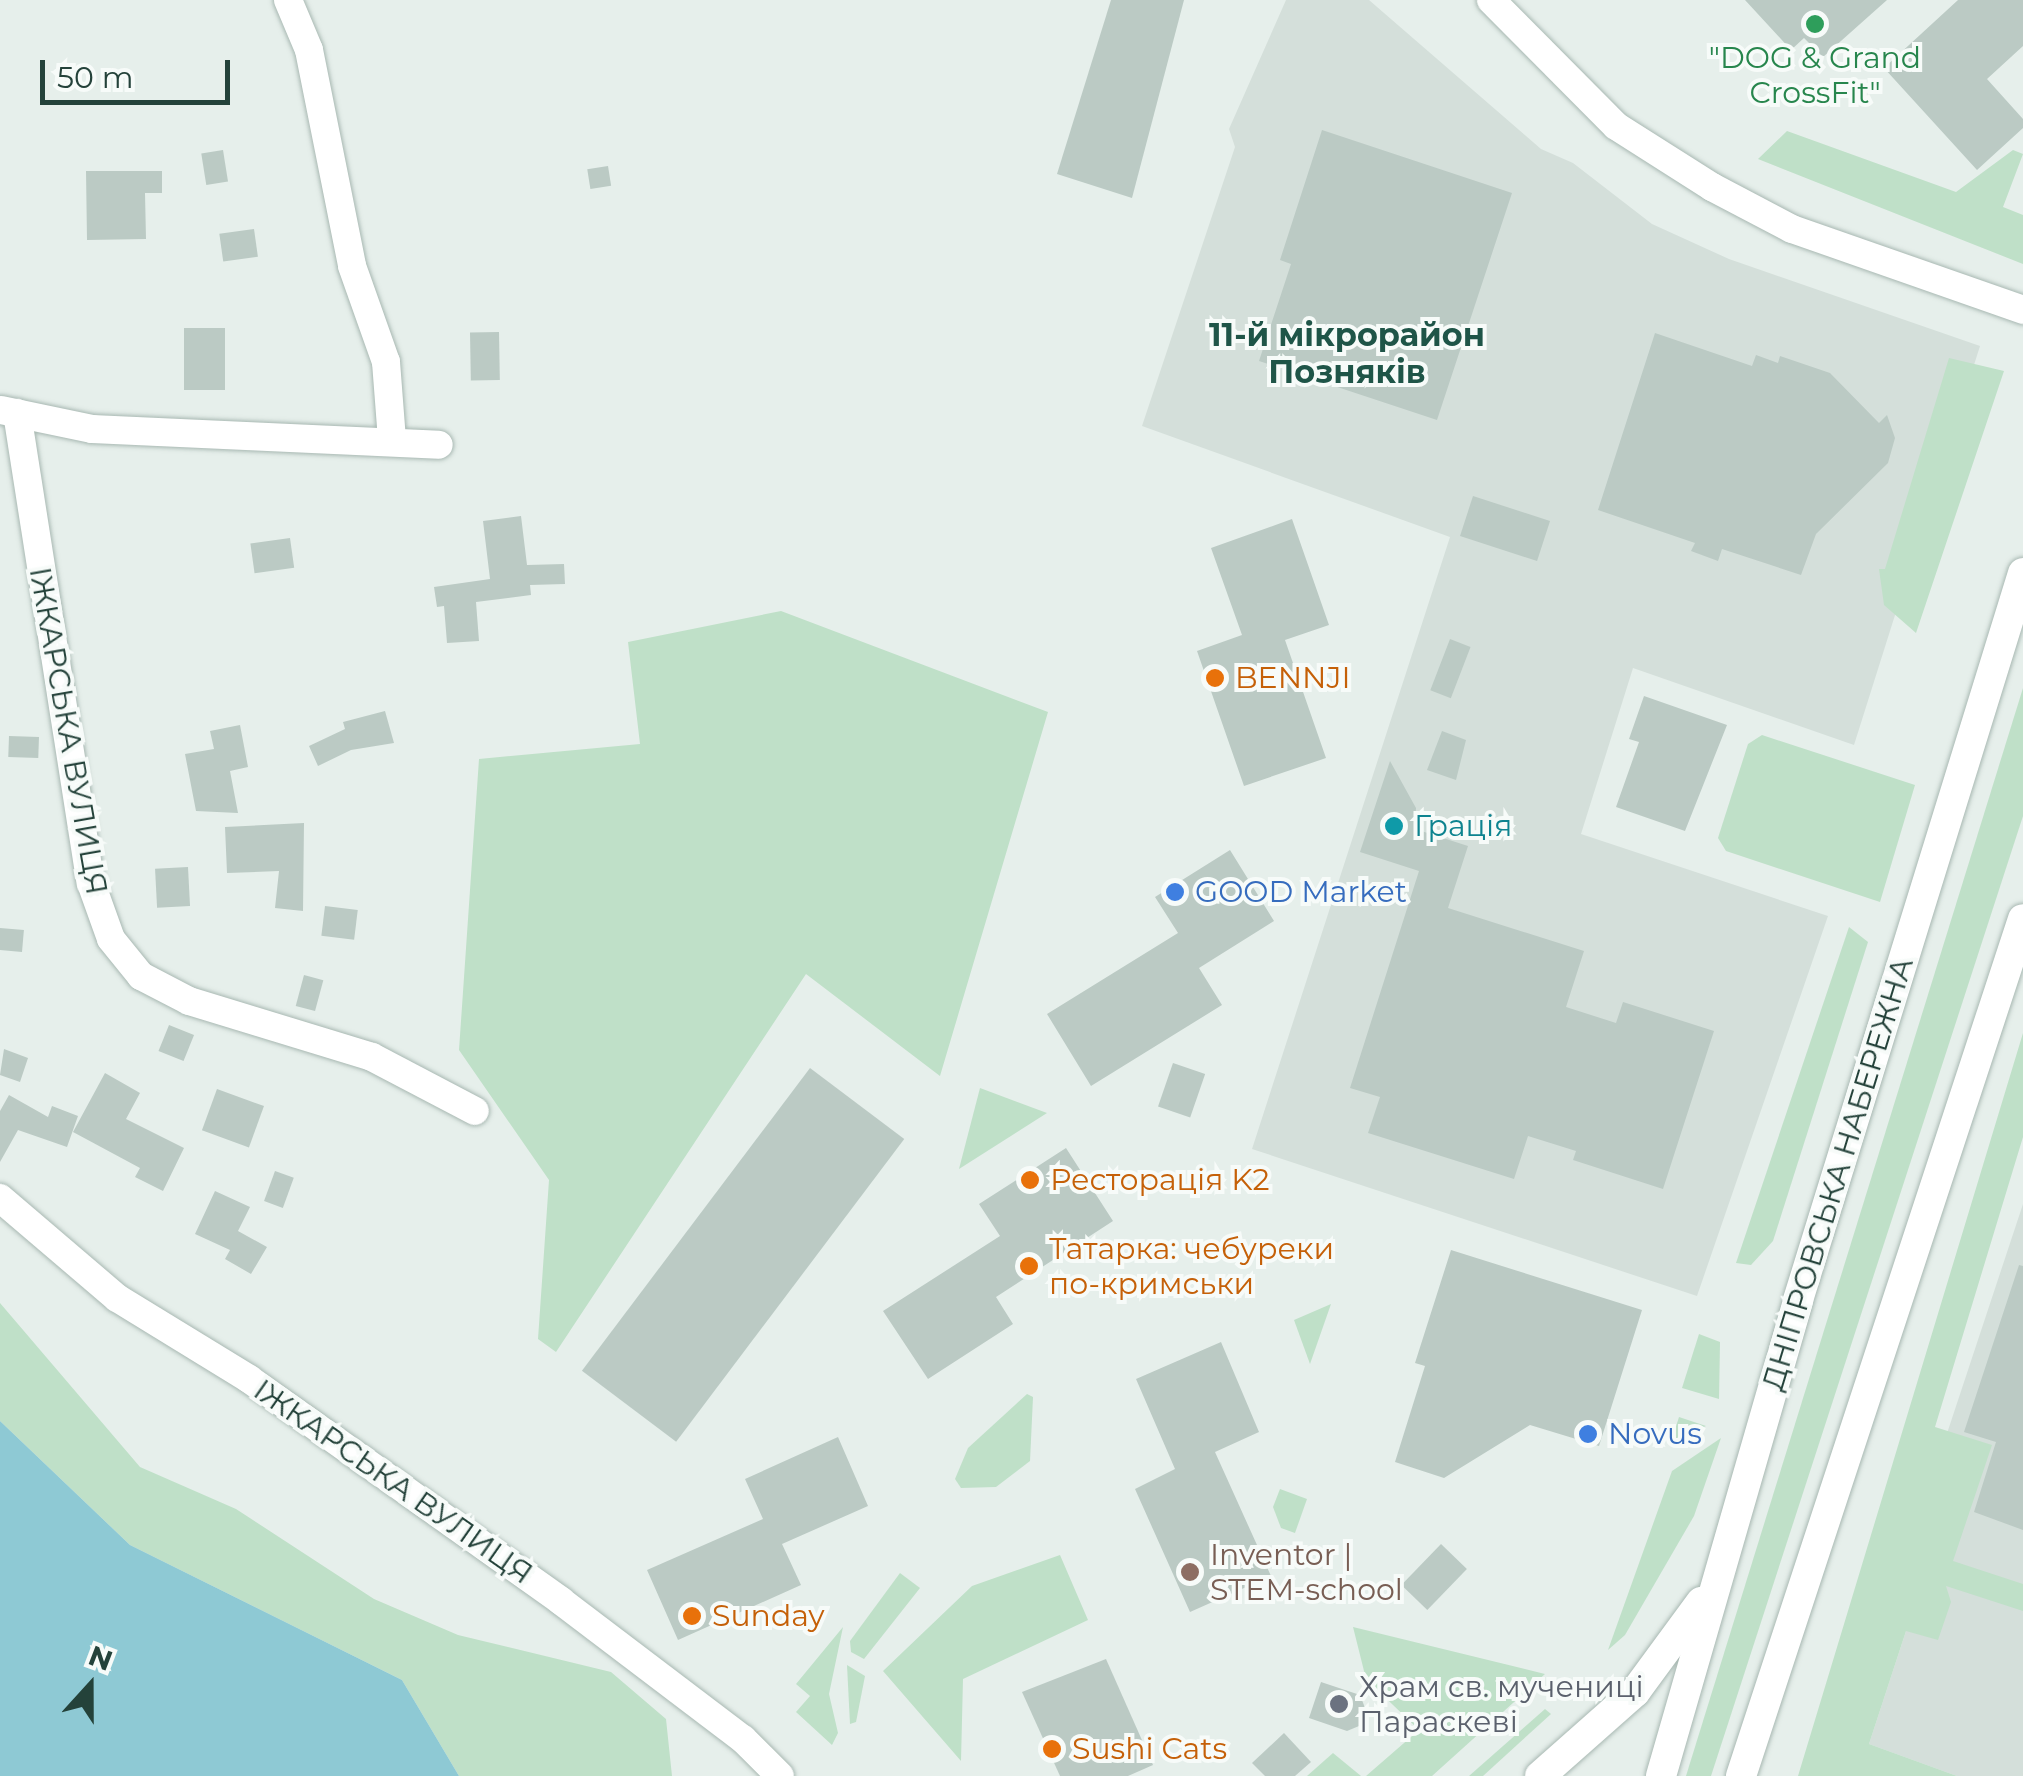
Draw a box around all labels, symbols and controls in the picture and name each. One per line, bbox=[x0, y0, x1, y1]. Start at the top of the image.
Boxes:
marker: "DOG & Grand CrossFit" bbox=[1804, 13, 1826, 35]
scale bar bbox=[45, 40, 235, 102]
place label: "DOG & Grand CrossFit" bbox=[1709, 40, 1921, 110]
text: 50 m bbox=[57, 59, 134, 96]
district label: 11-й мікрорайон Позняків bbox=[1209, 317, 1485, 392]
street label: ІЖКАРСЬКА ВУЛИЦЯ bbox=[21, 564, 115, 898]
place label: BENNJI bbox=[1235, 660, 1351, 696]
marker: BENNJI bbox=[1204, 667, 1226, 689]
place label: Грація bbox=[1414, 808, 1512, 844]
marker: Грація bbox=[1383, 815, 1405, 837]
place label: GOOD Market bbox=[1195, 874, 1407, 910]
marker: GOOD Market bbox=[1164, 881, 1186, 903]
street label: ДНІПРОВСЬКА НАБЕРЕЖНА bbox=[1755, 953, 1921, 1395]
place label: Ресторація K2 bbox=[1050, 1162, 1270, 1198]
marker: Ресторація K2 bbox=[1019, 1169, 1041, 1191]
place label: Татарка: чебуреки по-кримськи bbox=[1049, 1231, 1334, 1302]
marker: Татарка: чебуреки по-кримськи bbox=[1018, 1255, 1040, 1277]
street label: ІЖКАРСЬКА ВУЛИЦЯ bbox=[247, 1372, 539, 1592]
place label: Novus bbox=[1608, 1416, 1702, 1452]
marker: Novus bbox=[1577, 1423, 1599, 1445]
place label: Inventor | STEM-school bbox=[1210, 1537, 1403, 1608]
marker: Inventor | STEM-school bbox=[1179, 1561, 1201, 1583]
place label: Sunday bbox=[712, 1598, 825, 1634]
marker: Sunday bbox=[681, 1605, 703, 1627]
north arrow bbox=[40, 1636, 140, 1736]
text: N bbox=[84, 1638, 117, 1678]
place label: Храм св. мучениці Параскеві bbox=[1359, 1669, 1644, 1740]
marker: Храм св. мучениці Параскеві bbox=[1328, 1693, 1350, 1715]
place label: Sushi Cats bbox=[1072, 1731, 1227, 1767]
marker: Sushi Cats bbox=[1041, 1738, 1063, 1760]

